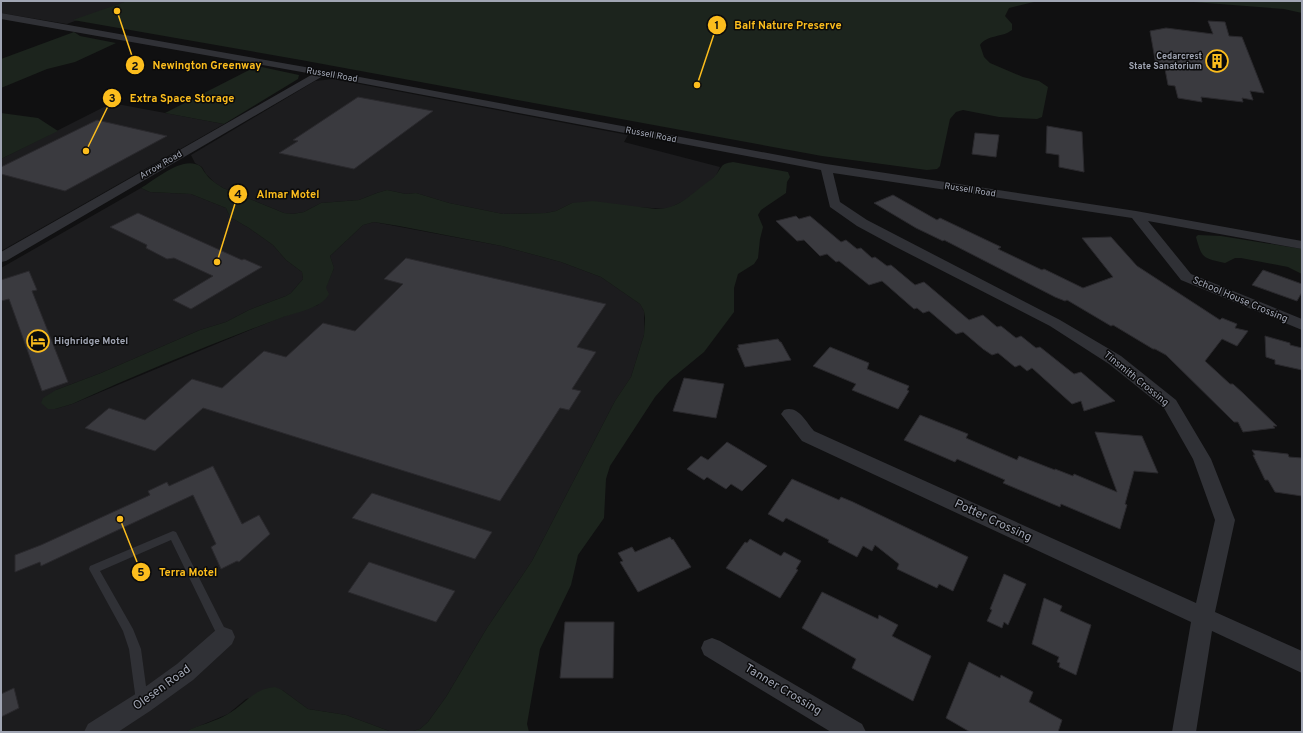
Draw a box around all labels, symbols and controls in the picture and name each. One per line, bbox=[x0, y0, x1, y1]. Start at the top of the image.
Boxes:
callout: Balf Nature Preserve bbox=[707, 14, 850, 37]
text: 1 bbox=[715, 18, 719, 34]
text: Balf Nature Preserve bbox=[734, 19, 842, 33]
building icon: Cedarcrest State Sanatorium bbox=[1204, 48, 1230, 74]
place label: Cedarcrest State Sanatorium bbox=[1129, 51, 1202, 72]
callout: Newington Greenway bbox=[125, 54, 270, 77]
text: 2 bbox=[131, 59, 139, 75]
text: Newington Greenway bbox=[152, 59, 262, 73]
street label: Russell Road bbox=[306, 65, 358, 85]
callout: Extra Space Storage bbox=[102, 86, 243, 109]
text: 3 bbox=[108, 91, 116, 107]
text: Extra Space Storage bbox=[130, 92, 234, 106]
street label: Russell Road bbox=[625, 125, 677, 145]
street label: Arrow Road bbox=[138, 148, 184, 182]
street label: Russell Road bbox=[944, 181, 996, 199]
callout: Almar Motel bbox=[228, 183, 327, 206]
text: 4 bbox=[234, 187, 242, 203]
text: Almar Motel bbox=[257, 188, 319, 202]
street label: School House Crossing bbox=[1190, 274, 1290, 326]
hotel icon: Highridge Motel bbox=[25, 328, 51, 354]
place label: Highridge Motel bbox=[54, 335, 128, 348]
street label: Tinsmith Crossing bbox=[1101, 349, 1171, 409]
street label: Potter Crossing bbox=[952, 496, 1034, 546]
callout: Terra Motel bbox=[131, 560, 225, 583]
text: 5 bbox=[137, 565, 145, 581]
text: Terra Motel bbox=[159, 566, 217, 580]
street label: Tanner Crossing bbox=[741, 661, 825, 719]
street label: Olesen Road bbox=[130, 662, 194, 714]

